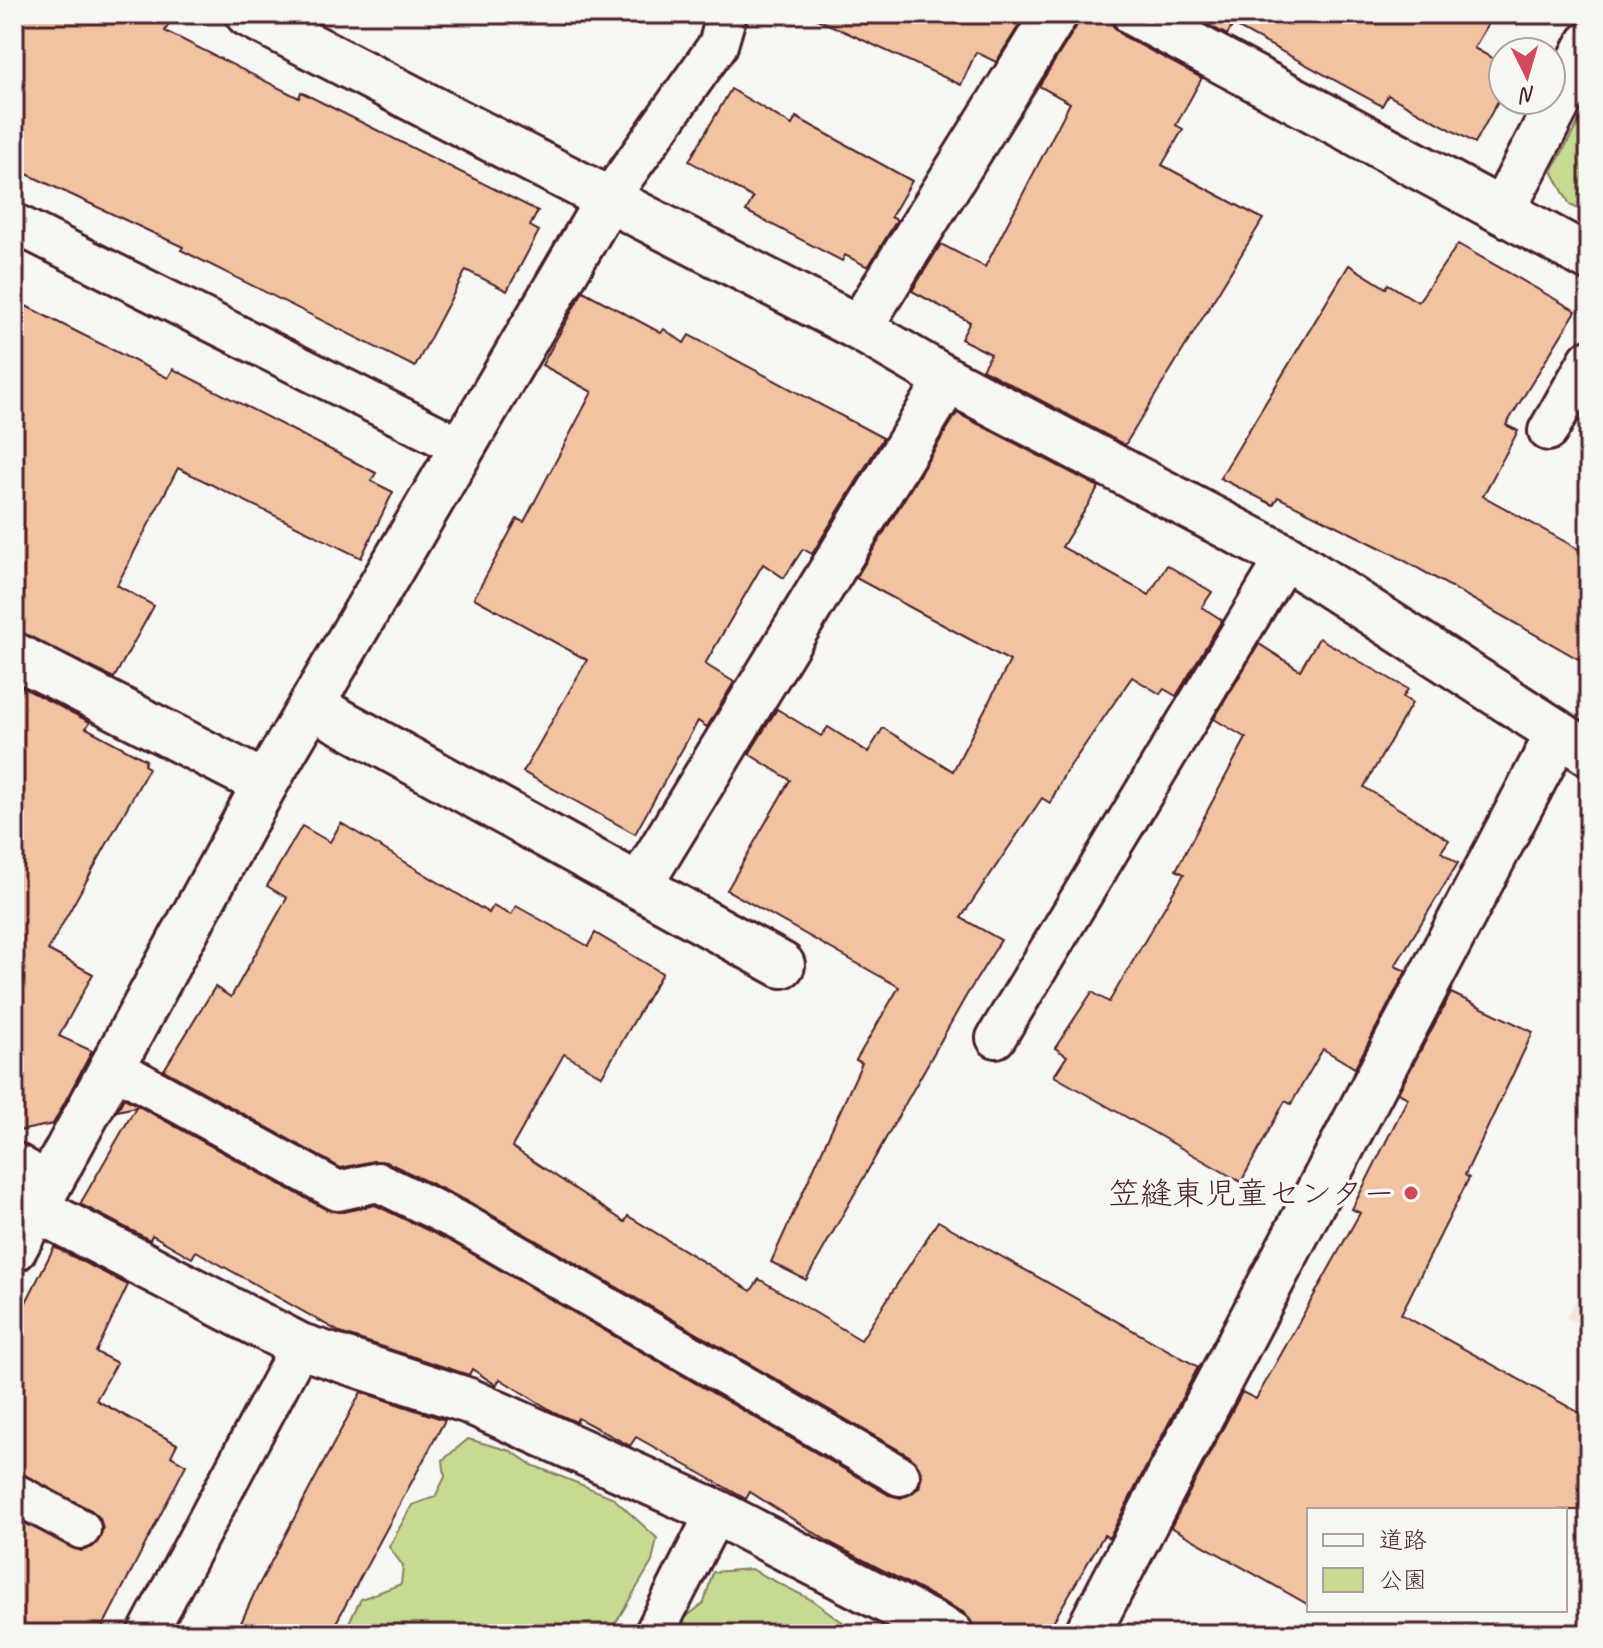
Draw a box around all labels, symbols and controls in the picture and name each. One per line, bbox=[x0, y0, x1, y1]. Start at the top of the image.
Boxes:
north arrow bbox=[1487, 36, 1567, 116]
text: N bbox=[1517, 80, 1537, 110]
place label: 笠縫東児童センター bbox=[1108, 1173, 1395, 1214]
marker: 笠縫東児童センター bbox=[1402, 1184, 1420, 1202]
legend bbox=[1307, 1508, 1567, 1612]
text: 道路 bbox=[1379, 1525, 1427, 1555]
text: 公園 bbox=[1379, 1565, 1427, 1595]

